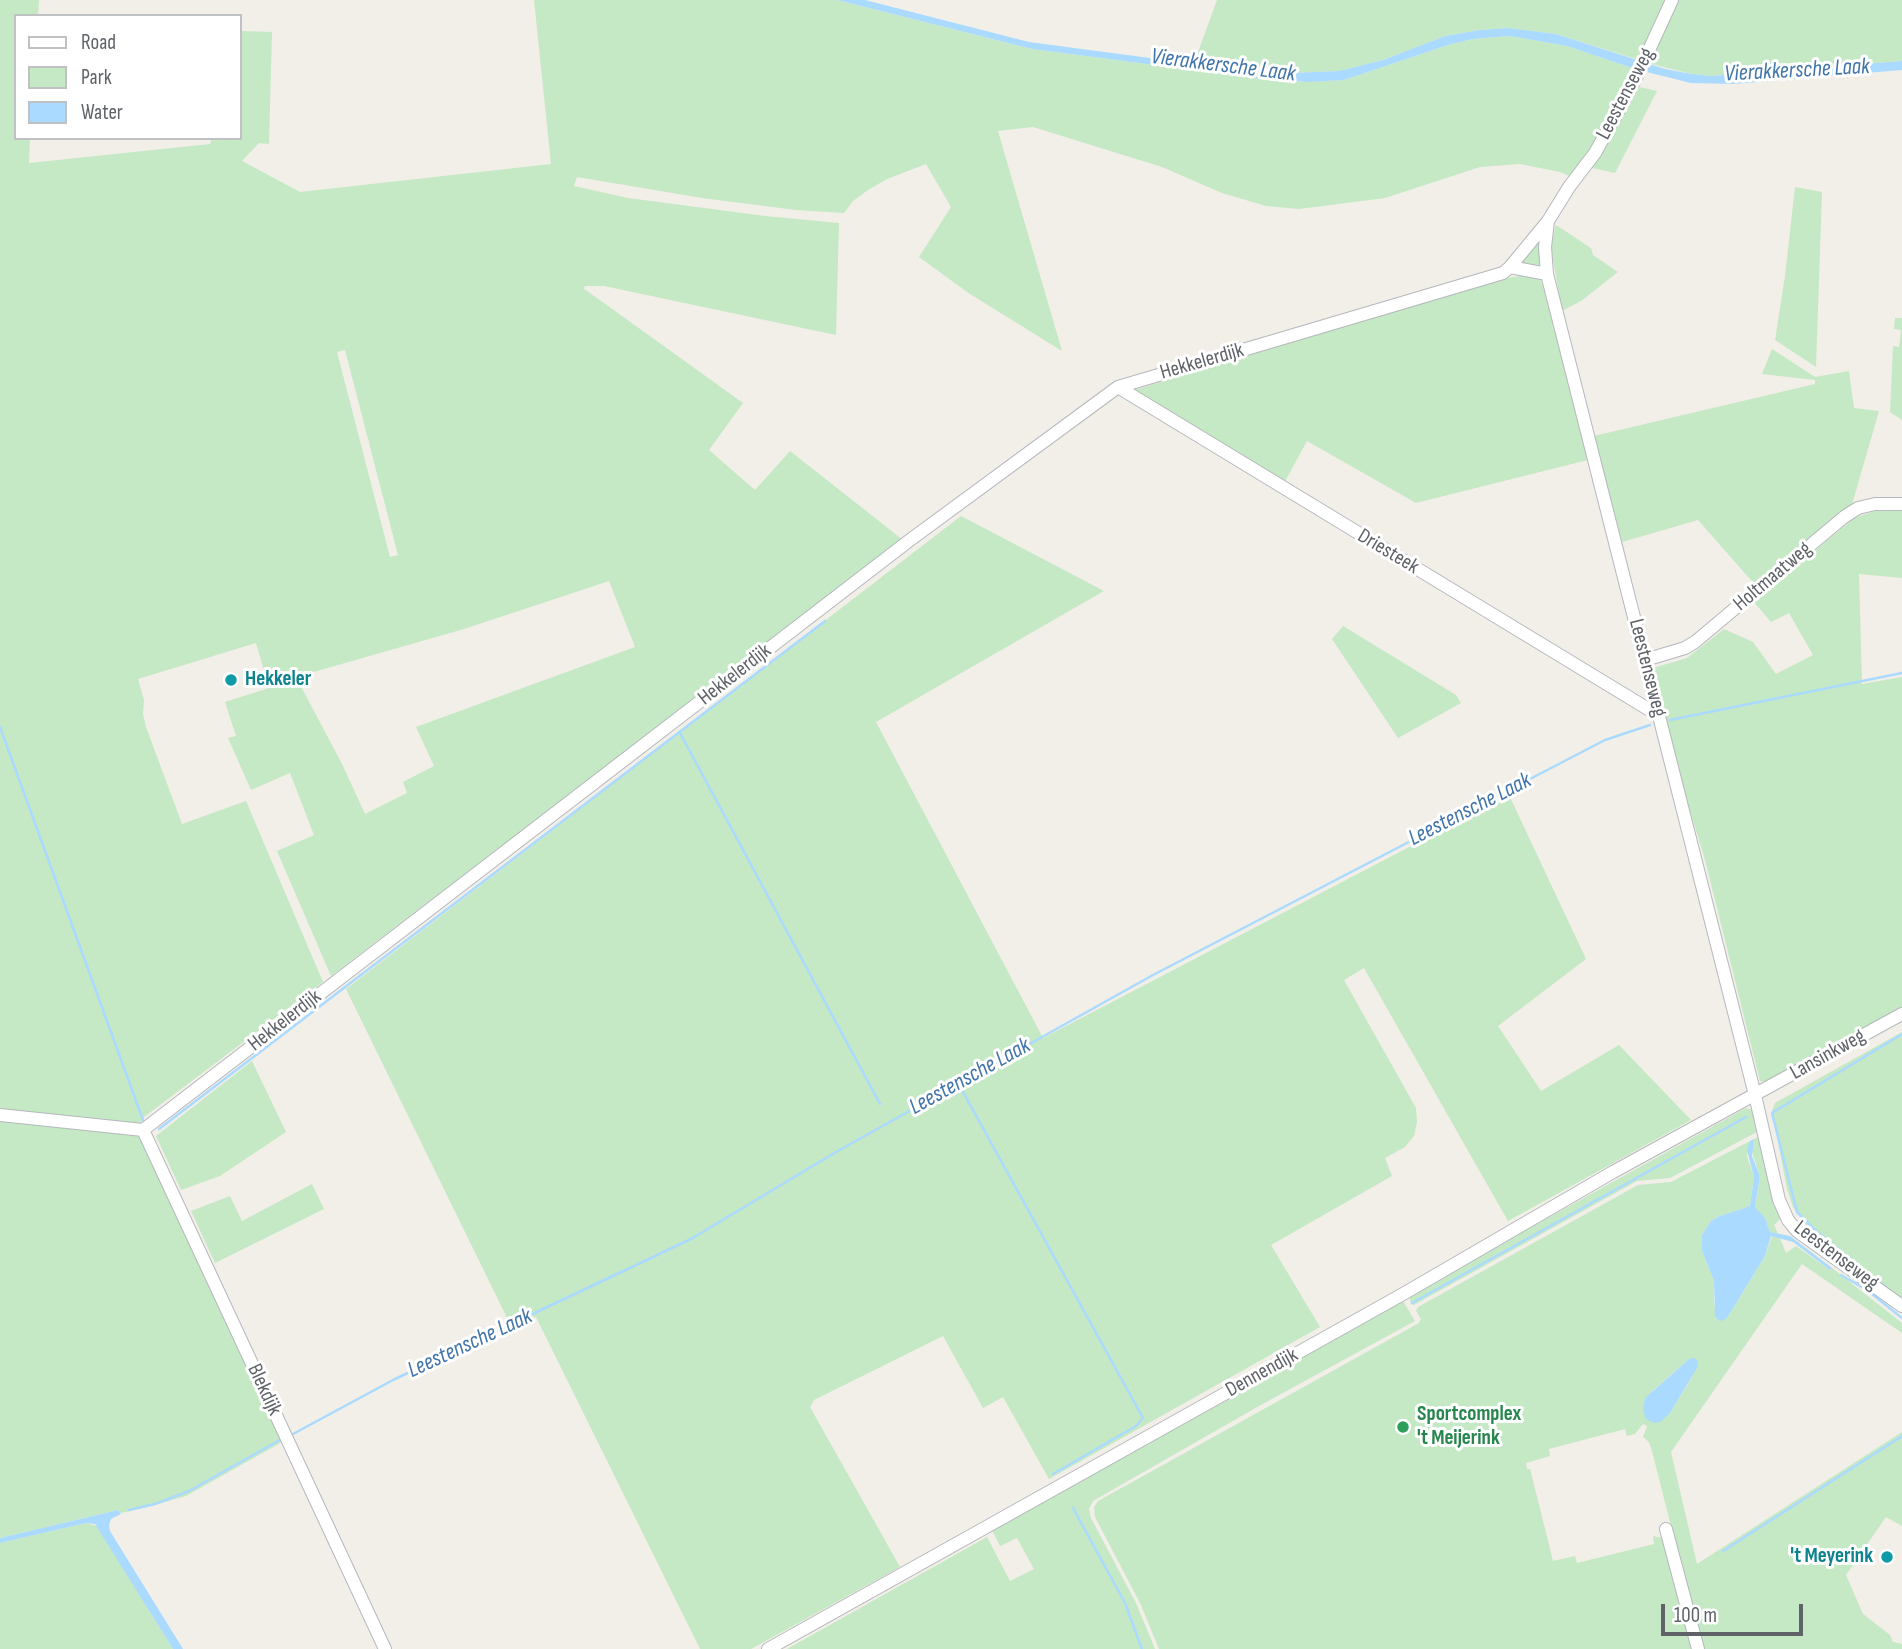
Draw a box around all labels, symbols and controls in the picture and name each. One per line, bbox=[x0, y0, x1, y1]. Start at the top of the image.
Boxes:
legend bbox=[14, 14, 242, 140]
text: Road bbox=[81, 30, 116, 55]
water label: Vierakkersche Laak bbox=[1149, 43, 1297, 89]
street label: Leestenseweg bbox=[1591, 44, 1661, 144]
water label: Vierakkersche Laak bbox=[1724, 53, 1870, 89]
text: Park bbox=[81, 65, 112, 90]
text: Water bbox=[81, 100, 123, 125]
street label: Hekkelerdijk bbox=[1157, 338, 1247, 386]
street label: Driesteek bbox=[1353, 524, 1423, 580]
street label: Holtmaatweg bbox=[1729, 537, 1817, 617]
street label: Leestenseweg bbox=[1623, 616, 1671, 720]
street label: Hekkelerdijk bbox=[693, 639, 777, 711]
place label: Hekkeler bbox=[245, 667, 311, 693]
marker: Hekkeler bbox=[223, 672, 239, 688]
water label: Leestensche Laak bbox=[1404, 767, 1536, 853]
street label: Hekkelerdijk bbox=[243, 985, 327, 1057]
street label: Lansinkweg bbox=[1786, 1024, 1870, 1086]
water label: Leestensche Laak bbox=[905, 1032, 1035, 1122]
street label: Leestenseweg bbox=[1788, 1216, 1884, 1296]
water label: Leestensche Laak bbox=[403, 1303, 537, 1385]
street label: Dennendijk bbox=[1222, 1343, 1302, 1403]
street label: Blekdijk bbox=[241, 1360, 287, 1420]
place label: Sportcomplex 't Meijerink bbox=[1417, 1402, 1521, 1452]
marker: Sportcomplex 't Meijerink bbox=[1395, 1419, 1411, 1435]
place label: 't Meyerink bbox=[1790, 1544, 1873, 1570]
marker: 't Meyerink bbox=[1879, 1549, 1895, 1565]
scale bar bbox=[1664, 1590, 1806, 1634]
text: 100 m bbox=[1674, 1603, 1717, 1628]

